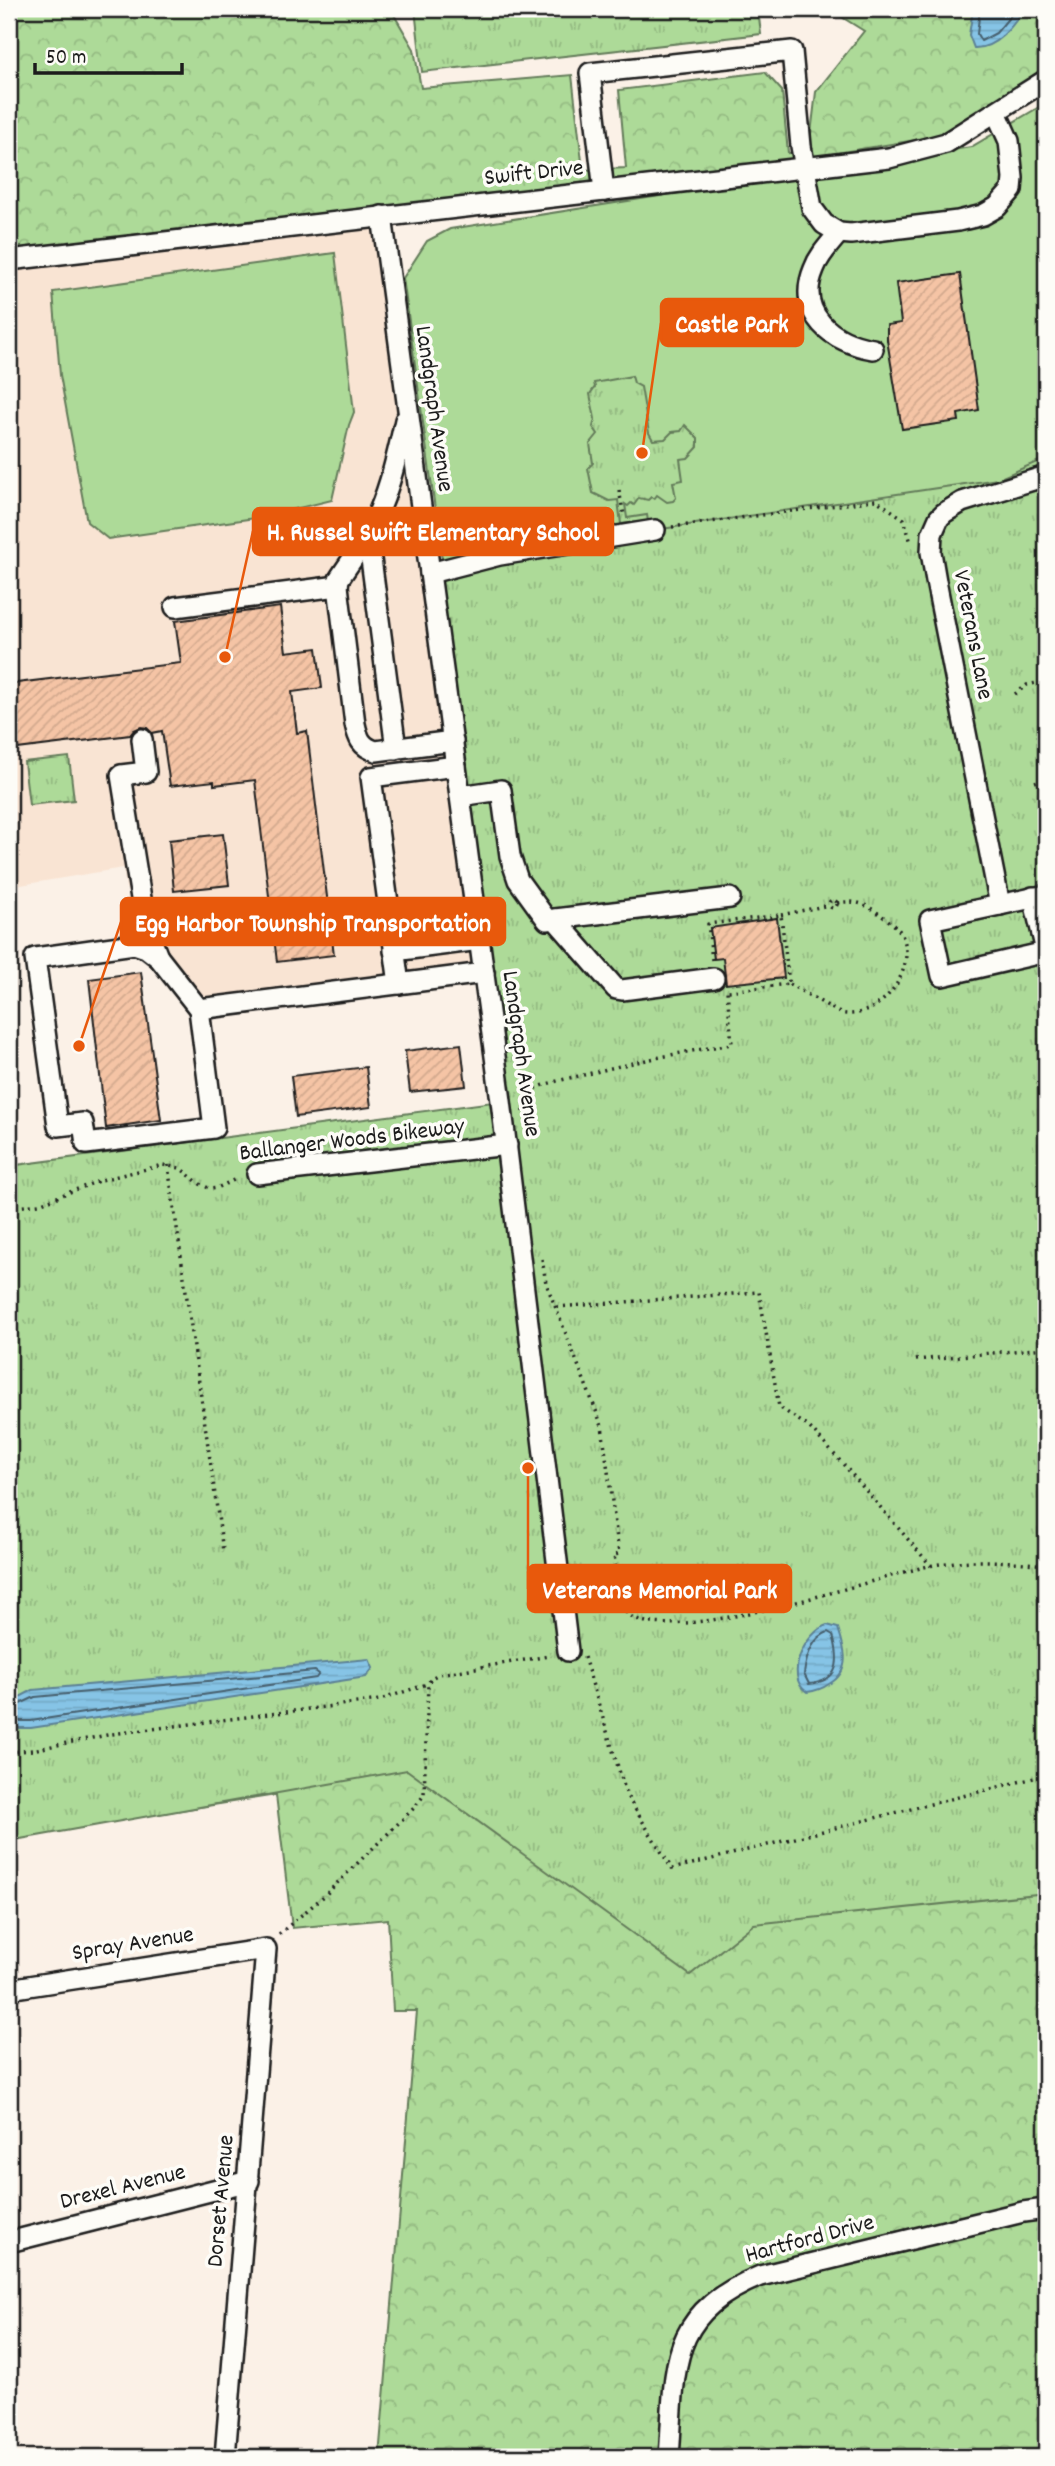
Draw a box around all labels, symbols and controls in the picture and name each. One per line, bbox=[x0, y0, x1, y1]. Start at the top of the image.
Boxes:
scale bar bbox=[35, 32, 182, 76]
text: 50 m bbox=[46, 44, 86, 74]
street label: Swift Drive bbox=[483, 152, 585, 196]
callout: Castle Park bbox=[661, 299, 803, 346]
text: Castle Park bbox=[675, 308, 789, 345]
street label: Landgraph Avenue bbox=[405, 324, 461, 494]
callout: H. Russel Swift Elementary School bbox=[253, 508, 613, 555]
text: H. Russel Swift Elementary School bbox=[267, 516, 600, 553]
street label: Veterans Lane bbox=[943, 567, 1001, 703]
callout: Egg Harbor Township Transportation bbox=[121, 898, 505, 945]
text: Egg Harbor Township Transportation bbox=[135, 907, 491, 944]
street label: Landgraph Avenue bbox=[492, 969, 548, 1139]
street label: Ballanger Woods Bikeway bbox=[238, 1110, 468, 1172]
callout: Veterans Memorial Park bbox=[528, 1565, 791, 1612]
text: Veterans Memorial Park bbox=[543, 1574, 778, 1611]
street label: Spray Avenue bbox=[70, 1919, 196, 1971]
street label: Dorset Avenue bbox=[199, 2133, 245, 2269]
street label: Drexel Avenue bbox=[57, 2156, 189, 2220]
street label: Hartford Drive bbox=[742, 2206, 878, 2274]

